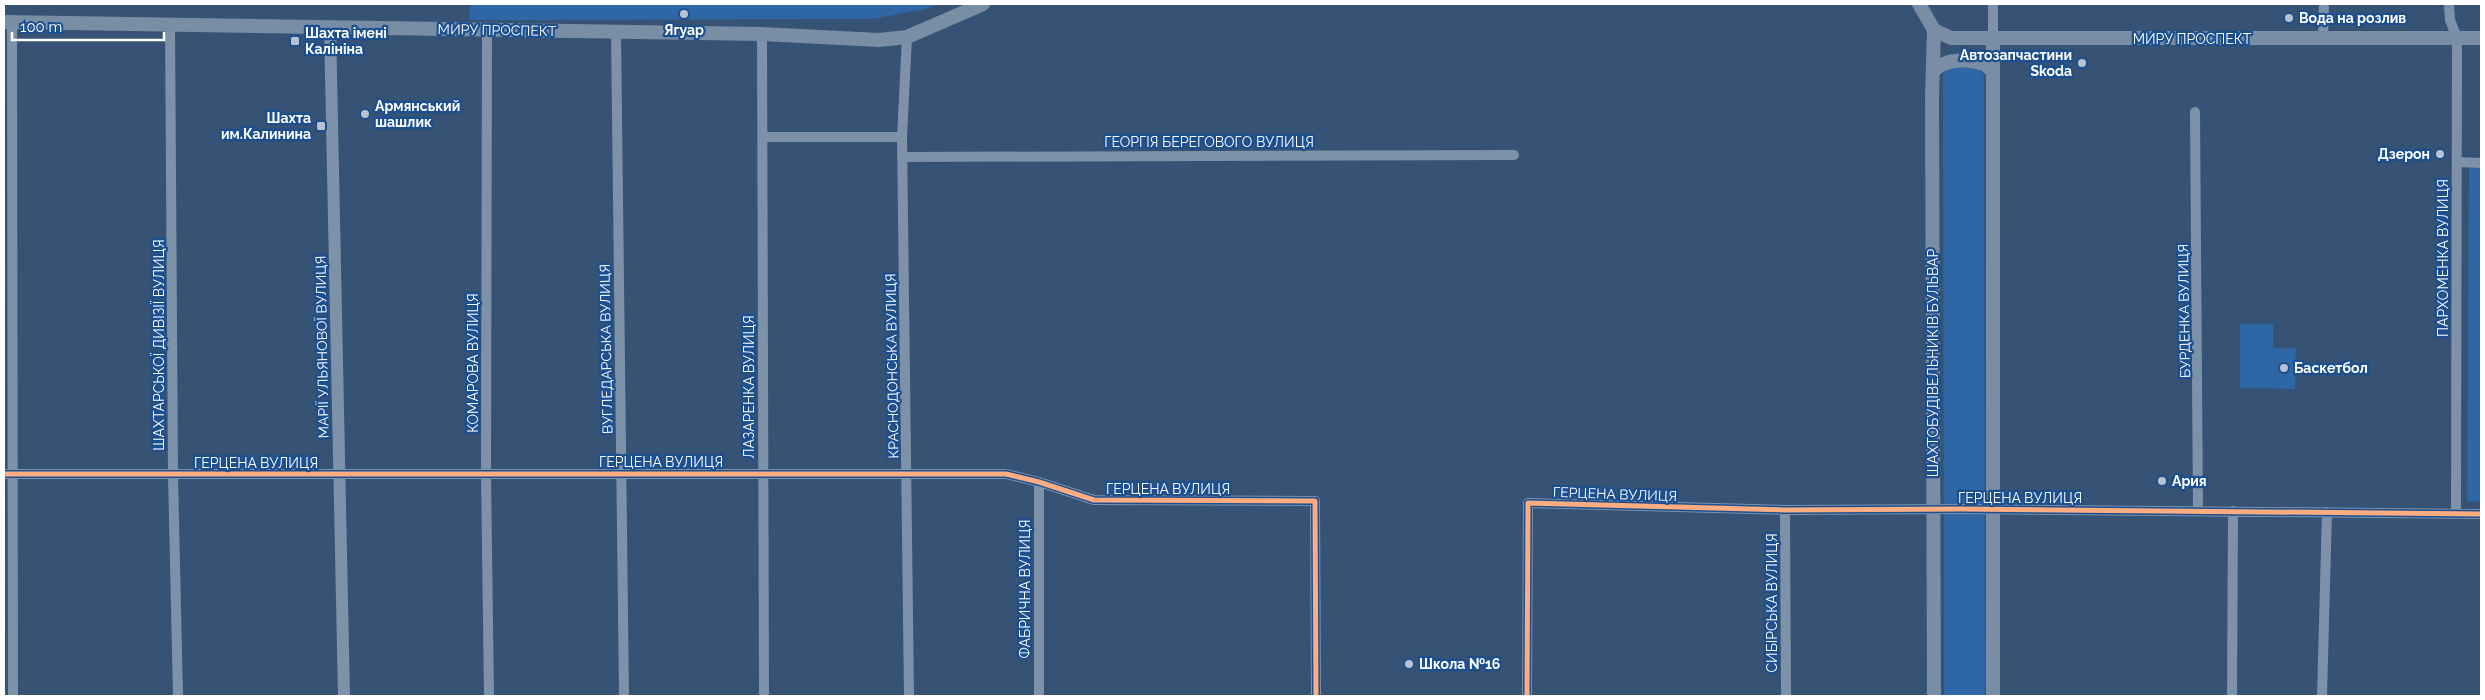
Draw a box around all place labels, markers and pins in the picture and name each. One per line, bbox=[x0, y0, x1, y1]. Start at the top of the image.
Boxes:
marker: Ягуар bbox=[678, 8, 690, 20]
place label: Вода на розлив bbox=[2299, 10, 2406, 26]
marker: Вода на розлив bbox=[2283, 12, 2295, 24]
place label: Ягуар bbox=[664, 22, 704, 38]
place label: Шахта імені Калініна bbox=[305, 25, 387, 57]
marker: Шахта імені Калініна bbox=[289, 35, 301, 47]
place label: Автозапчастини Skoda bbox=[1960, 47, 2072, 79]
marker: Автозапчастини Skoda bbox=[2076, 57, 2088, 69]
place label: Армянський шашлик bbox=[375, 98, 460, 130]
marker: Армянський шашлик bbox=[359, 108, 371, 120]
place label: Шахта им.Калинина bbox=[221, 110, 311, 142]
marker: Шахта им.Калинина bbox=[315, 120, 327, 132]
place label: Дзерон bbox=[2378, 146, 2430, 162]
marker: Дзерон bbox=[2434, 148, 2446, 160]
place label: Баскетбол bbox=[2294, 360, 2368, 376]
marker: Баскетбол bbox=[2278, 362, 2290, 374]
place label: Ария bbox=[2172, 473, 2207, 489]
marker: Ария bbox=[2156, 475, 2168, 487]
place label: Школа №16 bbox=[1419, 656, 1500, 672]
marker: Школа №16 bbox=[1403, 658, 1415, 670]

